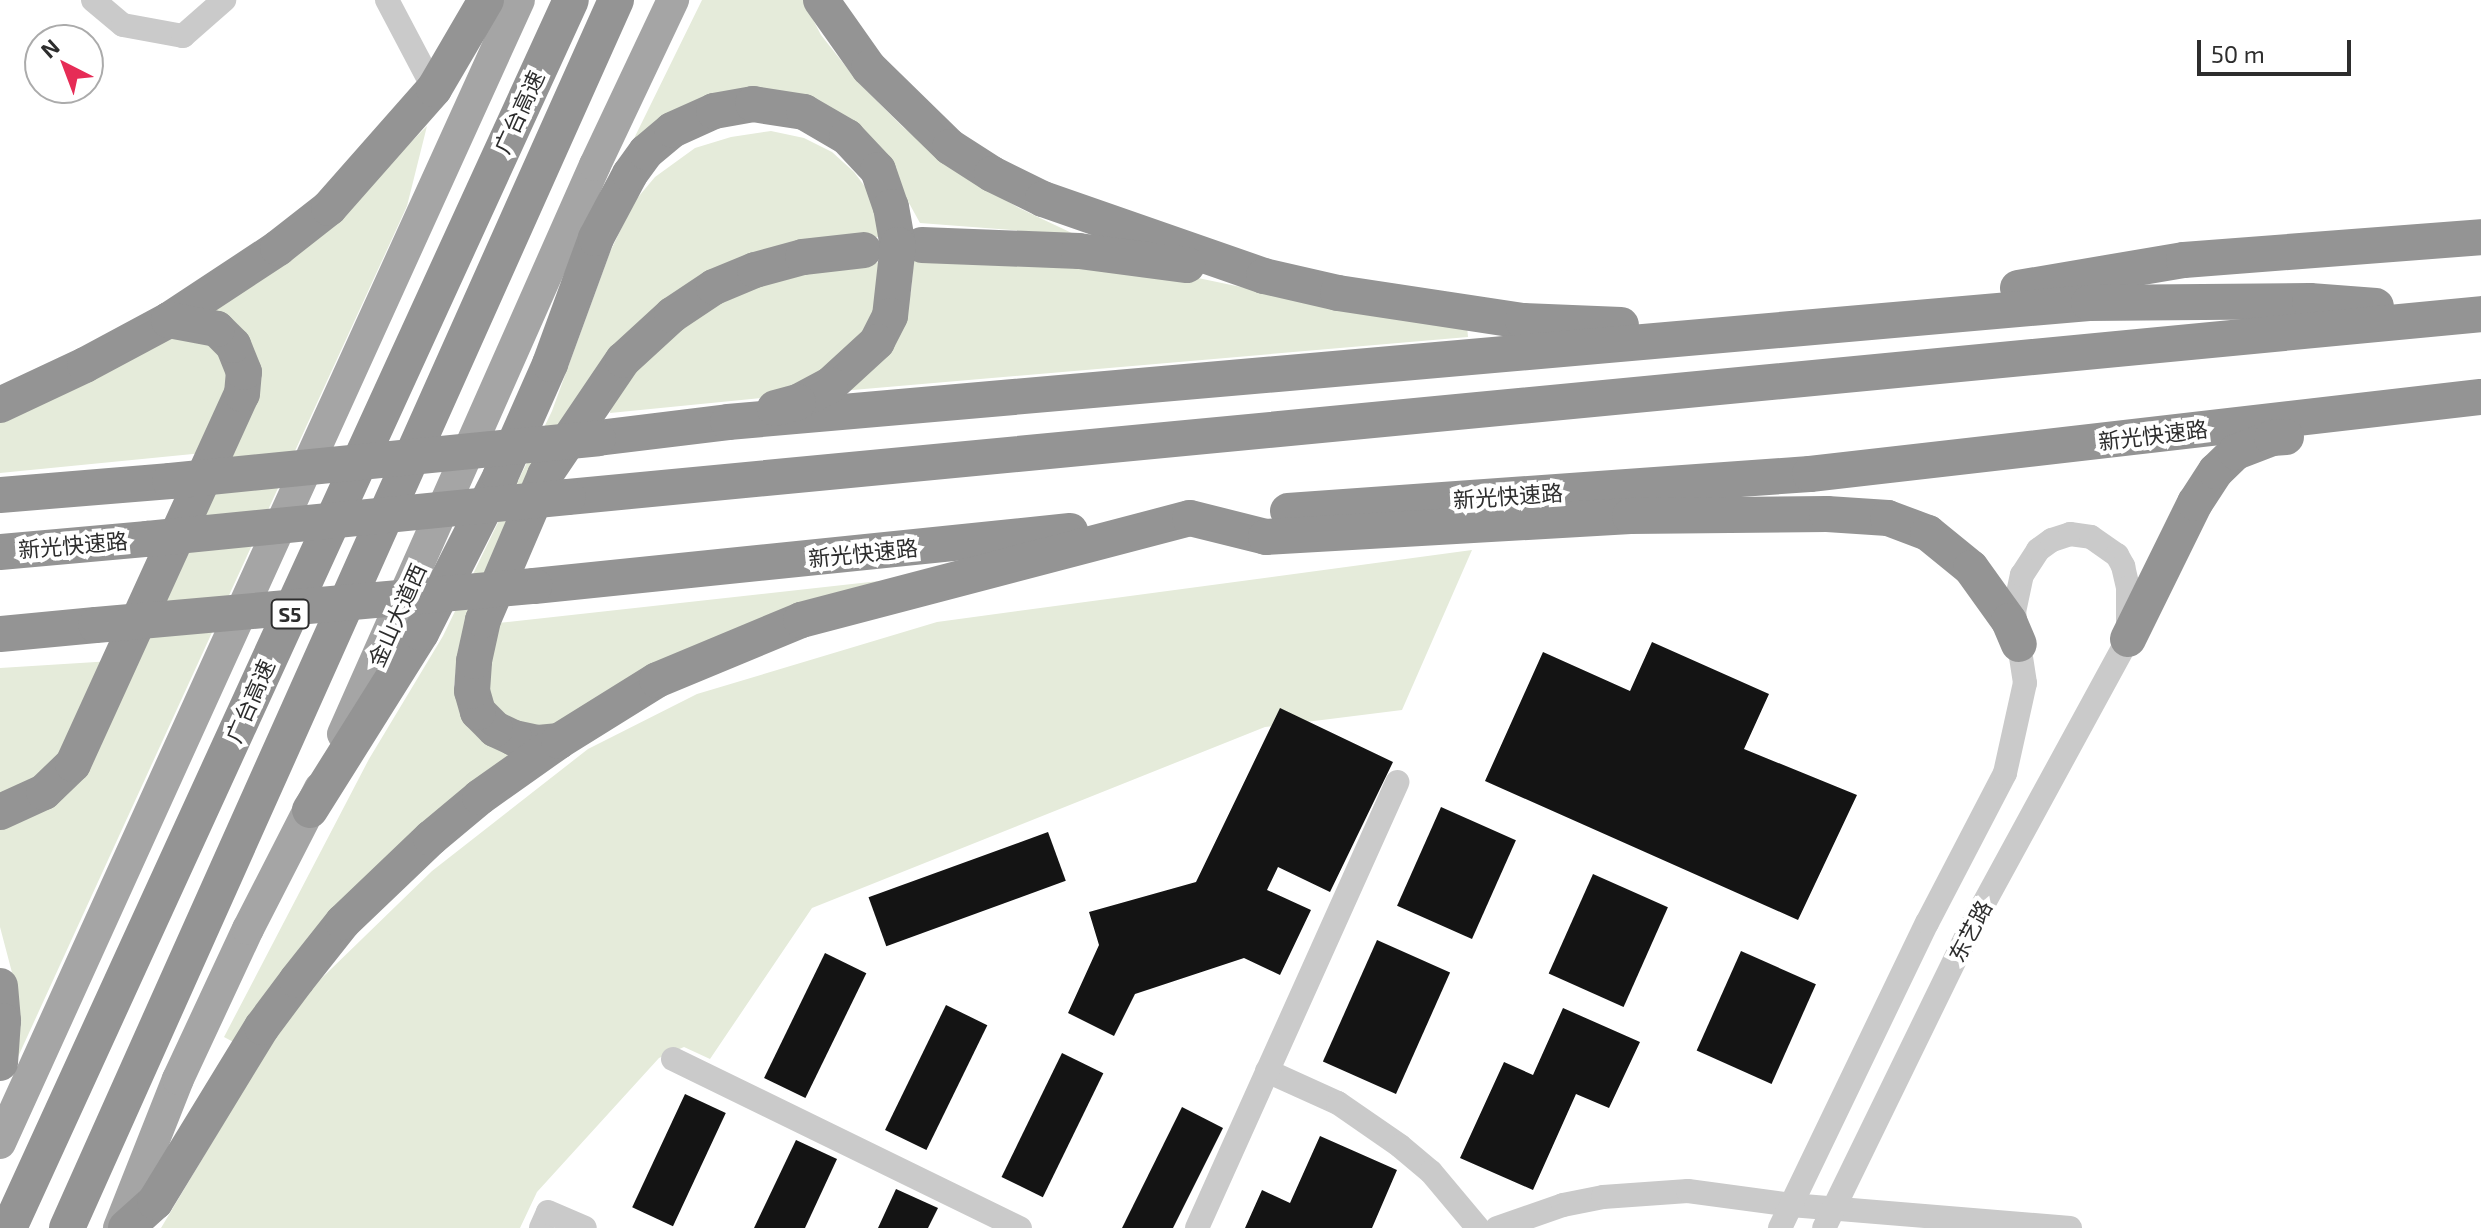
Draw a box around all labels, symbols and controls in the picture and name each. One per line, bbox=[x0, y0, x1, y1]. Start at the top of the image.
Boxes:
north arrow bbox=[24, 24, 104, 104]
scale bar bbox=[2201, 24, 2355, 74]
text: N bbox=[35, 33, 64, 63]
text: 50 m bbox=[2211, 39, 2265, 68]
street label: 广台高速 bbox=[488, 67, 550, 157]
street label: 新光快速路 bbox=[2097, 415, 2209, 455]
street label: 新光快速路 bbox=[1452, 479, 1564, 513]
street label: 新光快速路 bbox=[17, 527, 129, 563]
street label: 新光快速路 bbox=[807, 534, 919, 572]
street label: 金山大道西 bbox=[363, 559, 431, 671]
road number: S5 bbox=[270, 598, 310, 630]
street label: 广台高速 bbox=[220, 655, 280, 747]
street label: 东艺路 bbox=[1943, 896, 1997, 966]

